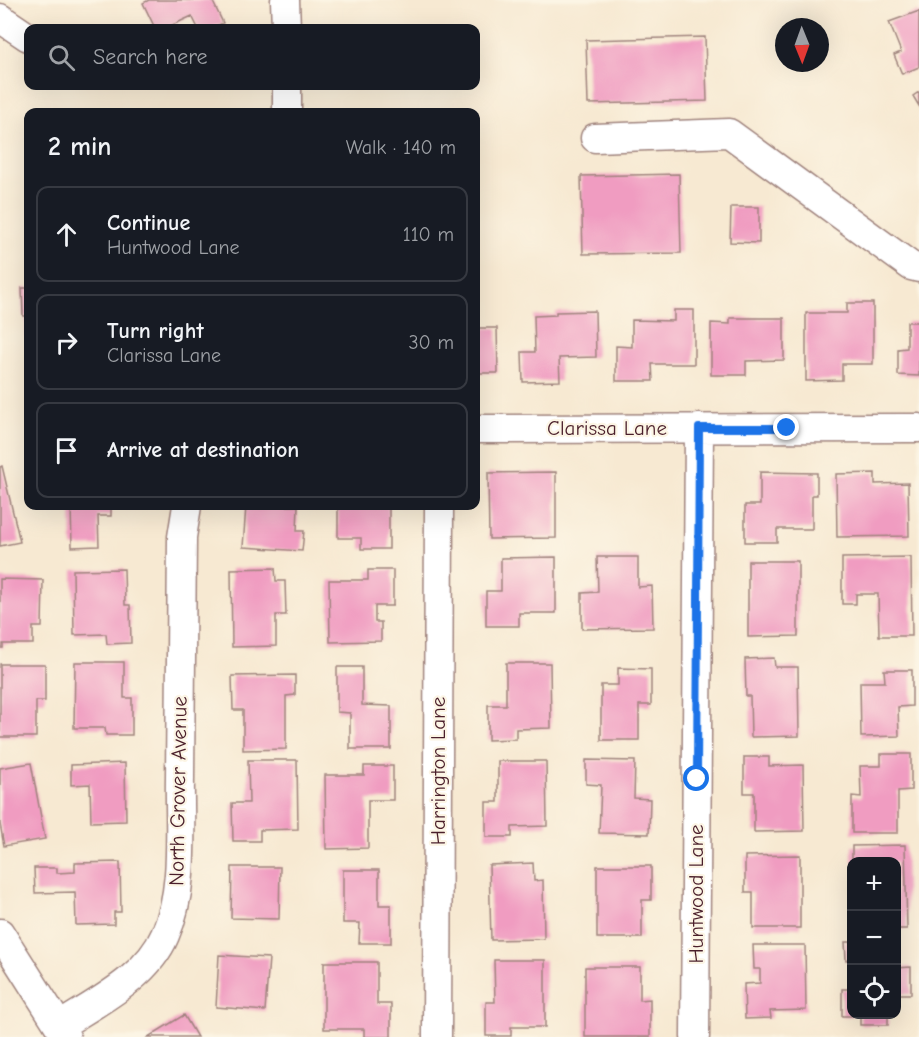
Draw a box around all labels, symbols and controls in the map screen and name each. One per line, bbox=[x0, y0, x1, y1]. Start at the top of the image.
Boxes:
north arrow bbox=[775, 18, 829, 72]
search box bbox=[24, 24, 480, 90]
icon: search bbox=[45, 41, 78, 74]
text: Search here bbox=[93, 44, 208, 70]
text: 2 min bbox=[48, 132, 111, 162]
text: Walk · 140 m bbox=[346, 136, 456, 159]
text: Continue bbox=[107, 210, 190, 236]
icon: ahead bbox=[50, 218, 83, 251]
text: 110 m bbox=[403, 223, 454, 246]
text: Huntwood Lane bbox=[107, 236, 240, 259]
text: Turn right bbox=[107, 318, 204, 344]
icon: right bbox=[50, 326, 83, 359]
text: 30 m bbox=[408, 331, 454, 354]
text: Clarissa Lane bbox=[107, 344, 221, 367]
route end bbox=[773, 414, 799, 440]
street label: Clarissa Lane bbox=[547, 416, 667, 440]
icon: arrive bbox=[50, 434, 83, 467]
text: Arrive at destination bbox=[107, 437, 299, 463]
street label: North Grover Avenue bbox=[164, 696, 192, 886]
street label: Harrington Lane bbox=[426, 697, 450, 845]
route start bbox=[683, 765, 709, 791]
street label: Huntwood Lane bbox=[684, 824, 708, 964]
map controls bbox=[847, 857, 901, 1019]
button: + bbox=[847, 857, 901, 911]
button: − bbox=[847, 911, 901, 965]
button: locate bbox=[847, 965, 901, 1019]

